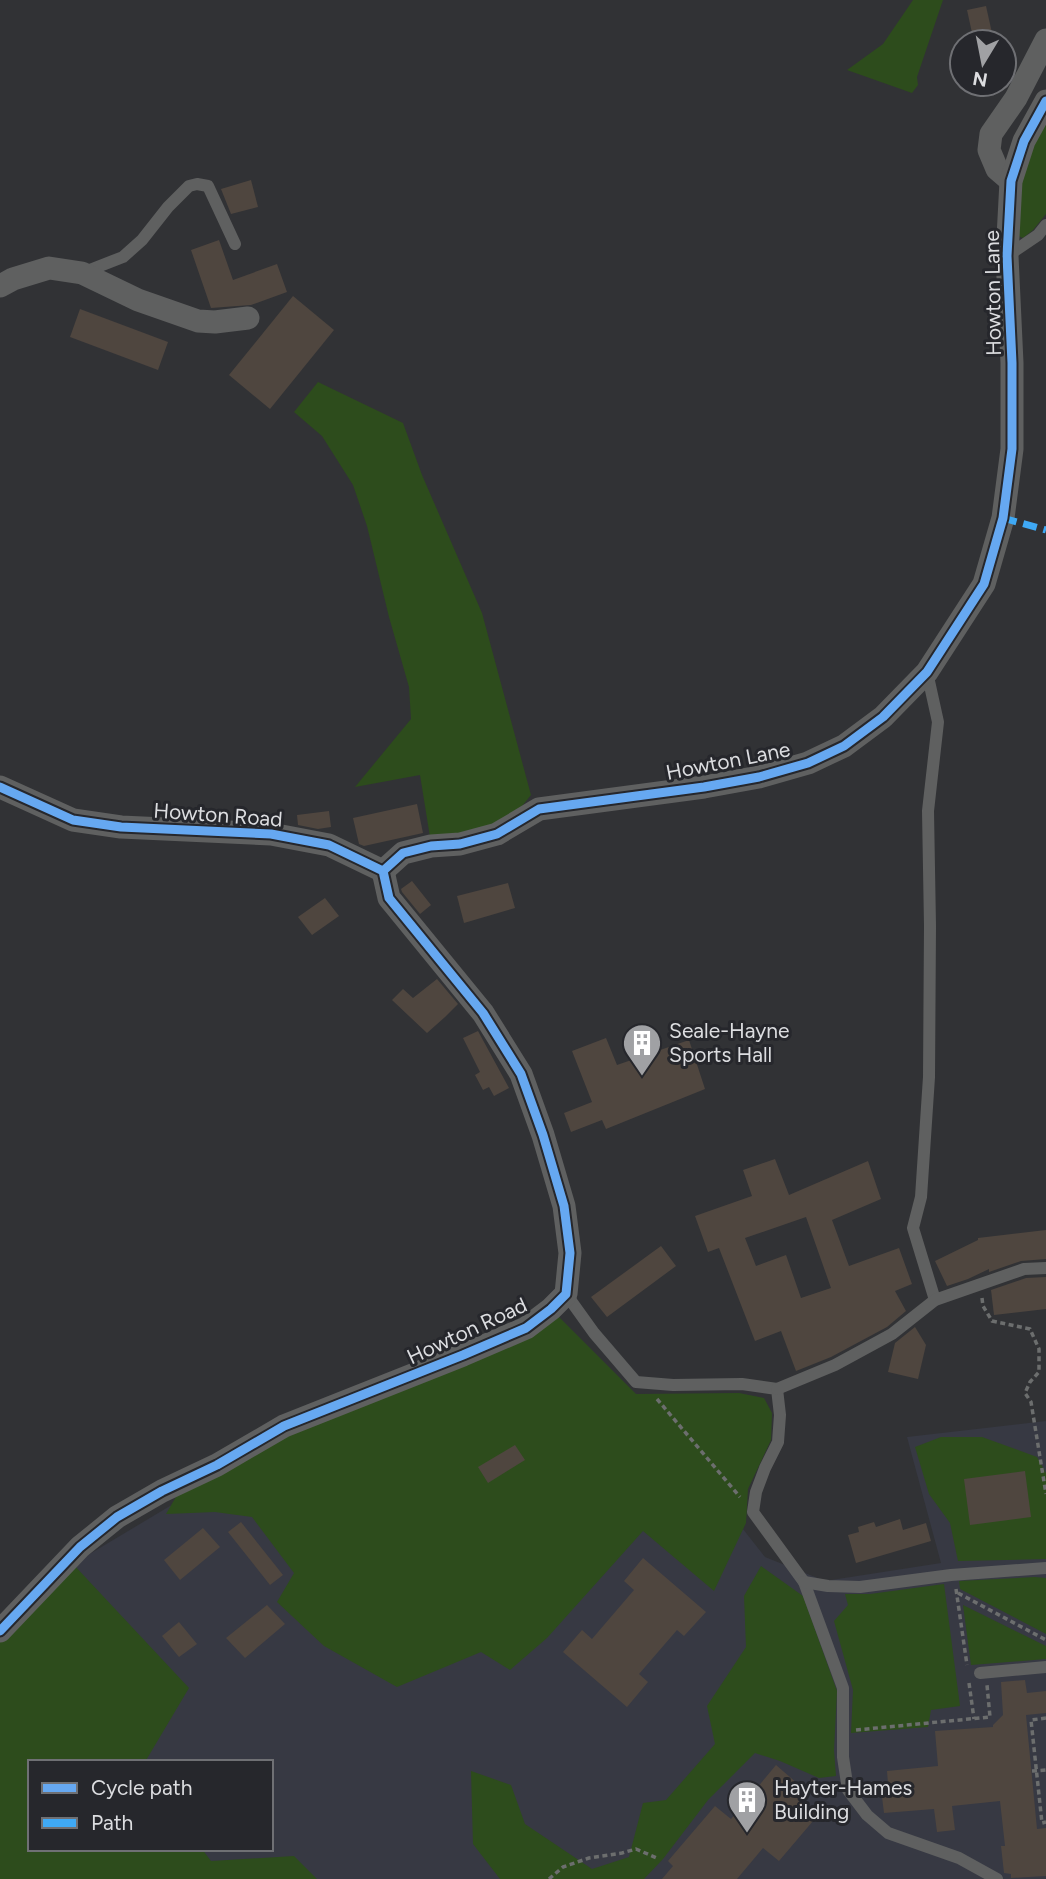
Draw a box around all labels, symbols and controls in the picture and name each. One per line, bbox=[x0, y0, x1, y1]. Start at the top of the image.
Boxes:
north arrow bbox=[948, 28, 1018, 98]
text: N bbox=[971, 67, 989, 92]
street label: Howton Lane bbox=[979, 230, 1006, 356]
street label: Howton Lane bbox=[664, 736, 792, 785]
street label: Howton Road bbox=[153, 798, 283, 831]
place label: Seale-Hayne Sports Hall bbox=[669, 1018, 789, 1067]
building icon: Seale-Hayne Sports Hall bbox=[621, 1022, 663, 1077]
street label: Howton Road bbox=[403, 1292, 531, 1369]
legend bbox=[28, 1760, 273, 1851]
text: Cycle path bbox=[91, 1775, 192, 1800]
place label: Hayter-Hames Building bbox=[774, 1775, 912, 1824]
building icon: Hayter-Hames Building bbox=[726, 1779, 768, 1834]
text: Path bbox=[91, 1810, 133, 1835]

